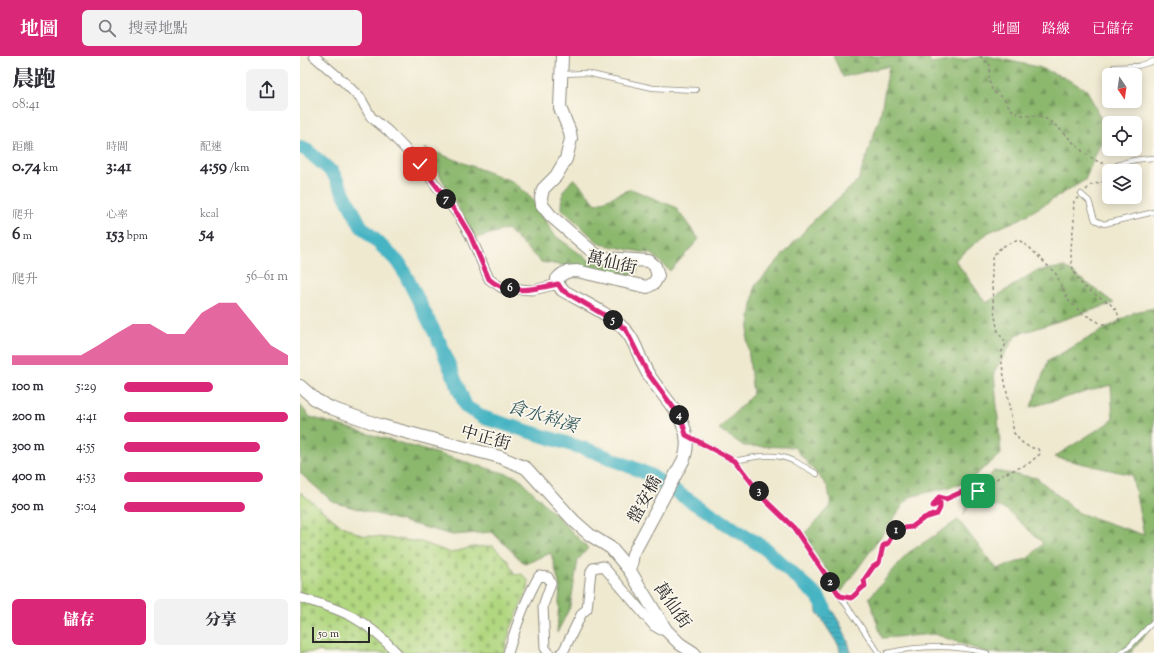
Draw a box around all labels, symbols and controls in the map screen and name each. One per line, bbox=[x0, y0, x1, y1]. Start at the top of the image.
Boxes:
search box bbox=[82, 10, 362, 46]
text: 地圖 bbox=[20, 17, 58, 44]
icon: search bbox=[96, 17, 118, 39]
text: 搜尋地點 bbox=[128, 19, 188, 40]
text: 地圖 bbox=[992, 20, 1020, 40]
text: 路線 bbox=[1042, 20, 1070, 40]
text: 已儲存 bbox=[1092, 20, 1134, 40]
text: 晨跑 bbox=[12, 65, 56, 97]
north arrow bbox=[1102, 68, 1142, 108]
map controls bbox=[1102, 68, 1142, 204]
button: share bbox=[246, 69, 288, 111]
text: 08:41 bbox=[12, 96, 40, 114]
button: locate bbox=[1102, 116, 1142, 156]
text: 距離 bbox=[12, 139, 34, 155]
text: 時間 bbox=[106, 139, 128, 155]
text: 配速 bbox=[200, 139, 222, 155]
pin bbox=[403, 147, 437, 181]
icon: check bbox=[409, 153, 431, 175]
text: 0.74 bbox=[12, 155, 41, 179]
text: 3:41 bbox=[106, 155, 132, 179]
text: 4:59 bbox=[200, 155, 227, 179]
text: km bbox=[41, 160, 58, 176]
text: /km bbox=[227, 160, 249, 176]
button: layers bbox=[1102, 164, 1142, 204]
pin: 7 bbox=[436, 189, 456, 209]
text: 7 bbox=[443, 191, 449, 207]
text: kcal bbox=[200, 206, 219, 222]
text: 爬升 bbox=[12, 207, 34, 223]
text: 心率 bbox=[106, 207, 128, 223]
text: 54 bbox=[200, 222, 214, 246]
text: 6 bbox=[12, 223, 20, 247]
text: 153 bbox=[106, 223, 124, 247]
text: m bbox=[20, 228, 32, 244]
text: bpm bbox=[124, 228, 148, 244]
street label: 萬仙街 bbox=[584, 247, 639, 281]
text: 56–61 m bbox=[246, 268, 288, 286]
text: 爬升 bbox=[12, 271, 38, 289]
pin: 6 bbox=[500, 278, 520, 298]
text: 6 bbox=[507, 280, 513, 296]
pin: 5 bbox=[603, 310, 623, 330]
text: 5 bbox=[611, 312, 615, 328]
text: 100 m bbox=[12, 378, 44, 396]
text: 5:29 bbox=[76, 378, 96, 396]
water label: 食水嵙溪 bbox=[504, 395, 583, 441]
pin: 4 bbox=[669, 405, 689, 425]
text: 4 bbox=[676, 407, 682, 423]
text: 200 m bbox=[12, 408, 45, 426]
text: 4:41 bbox=[76, 408, 97, 426]
street label: 中正街 bbox=[458, 420, 513, 457]
text: 300 m bbox=[12, 438, 44, 456]
text: 4:55 bbox=[76, 438, 95, 456]
text: 400 m bbox=[12, 468, 46, 486]
text: 4:53 bbox=[76, 468, 96, 486]
street label: 盤安橋 bbox=[623, 472, 669, 528]
pin bbox=[961, 474, 995, 508]
icon: arrive bbox=[967, 480, 989, 502]
pin: 3 bbox=[749, 481, 769, 501]
text: 3 bbox=[757, 483, 761, 499]
text: 500 m bbox=[12, 498, 44, 516]
text: 5:04 bbox=[76, 498, 97, 516]
pin: 1 bbox=[886, 520, 906, 540]
text: 1 bbox=[894, 522, 898, 538]
pin: 2 bbox=[820, 572, 840, 592]
text: 2 bbox=[827, 574, 833, 590]
street label: 萬仙街 bbox=[647, 578, 696, 634]
button: 儲存 bbox=[12, 599, 146, 645]
button: 分享 bbox=[154, 599, 288, 645]
scale bar bbox=[312, 625, 370, 644]
text: 50 m bbox=[318, 626, 339, 642]

